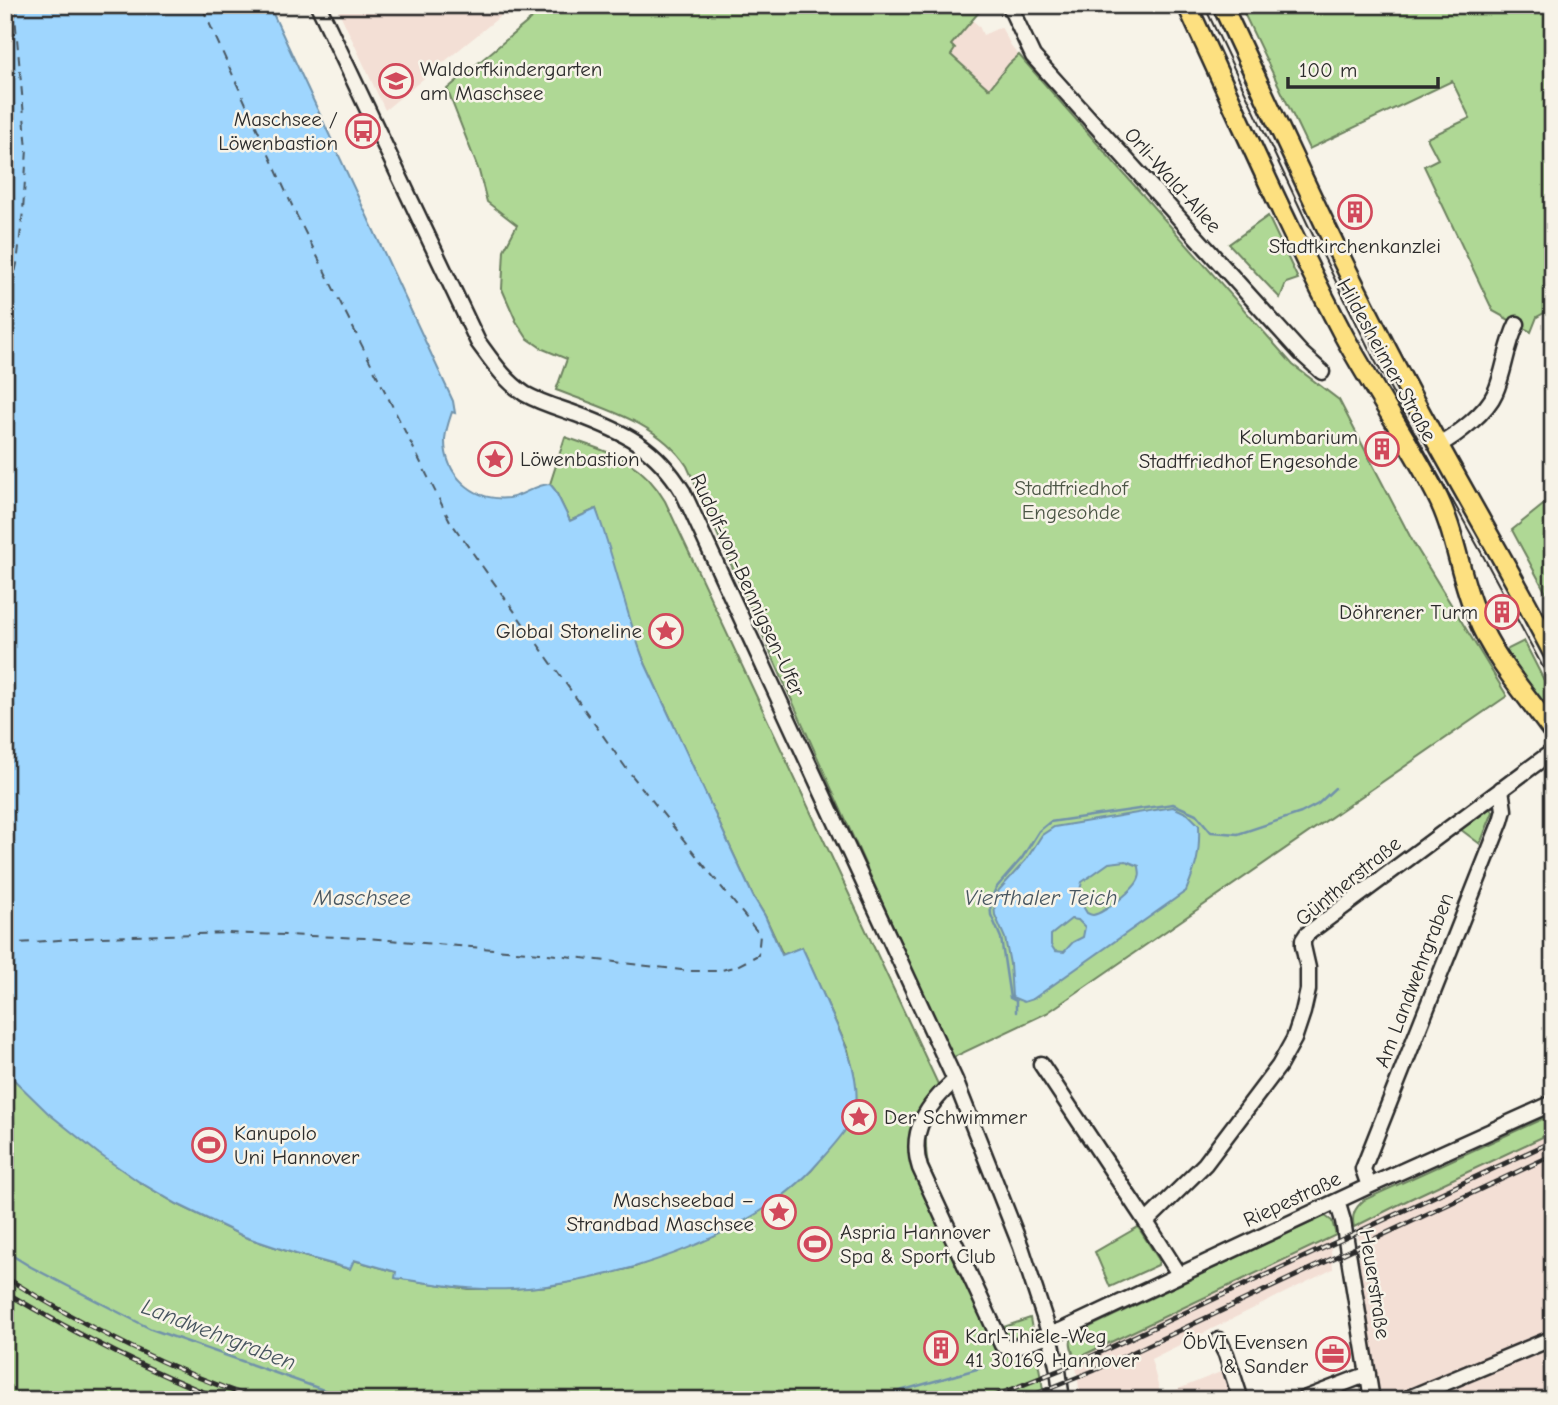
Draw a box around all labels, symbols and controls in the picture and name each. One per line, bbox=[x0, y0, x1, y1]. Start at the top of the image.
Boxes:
scale bar bbox=[1288, 46, 1439, 90]
place label: Waldorfkindergarten am Maschsee bbox=[420, 57, 602, 105]
text: 100 m bbox=[1299, 58, 1357, 82]
school or university icon: Waldorfkindergarten am Maschsee bbox=[377, 62, 415, 100]
place label: Maschsee / Löwenbastion bbox=[218, 107, 338, 155]
bus stop icon: Maschsee / Löwenbastion bbox=[344, 112, 382, 150]
street label: Orli-Wald-Allee bbox=[1119, 122, 1227, 238]
building icon: Stadtkirchenkanzlei bbox=[1336, 193, 1374, 231]
place label: Stadtkirchenkanzlei bbox=[1269, 234, 1441, 258]
street label: Hildesheimer Straße bbox=[1332, 274, 1442, 446]
place label: Kolumbarium Stadtfriedhof Engesohde bbox=[1139, 425, 1358, 473]
building icon: Kolumbarium Stadtfriedhof Engesohde bbox=[1363, 430, 1401, 468]
place icon: Löwenbastion bbox=[476, 440, 514, 478]
place label: Löwenbastion bbox=[520, 447, 640, 471]
street label: Rudolf-von-Bennigsen-Ufer bbox=[686, 470, 811, 701]
park label: Stadtfriedhof Engesohde bbox=[1014, 476, 1129, 524]
building icon: Döhrener Turm bbox=[1483, 593, 1521, 631]
place label: Döhrener Turm bbox=[1339, 600, 1478, 624]
place icon: Global Stoneline bbox=[647, 612, 685, 650]
place label: Global Stoneline bbox=[496, 619, 642, 643]
street label: Güntherstraße bbox=[1290, 831, 1406, 931]
water label: Maschsee bbox=[313, 884, 411, 911]
water label: Vierthaler Teich bbox=[964, 884, 1118, 911]
street label: Am Landwehrgraben bbox=[1370, 889, 1458, 1071]
place icon: Der Schwimmer bbox=[840, 1098, 878, 1136]
place label: Der Schwimmer bbox=[884, 1105, 1028, 1129]
place label: Kanupolo Uni Hannover bbox=[234, 1121, 360, 1169]
sports icon: Kanupolo Uni Hannover bbox=[190, 1126, 228, 1164]
street label: Riepestraße bbox=[1240, 1166, 1344, 1232]
place label: Maschseebad – Strandbad Maschsee bbox=[566, 1188, 754, 1236]
place icon: Maschseebad – Strandbad Maschsee bbox=[760, 1193, 798, 1231]
place label: Aspria Hannover Spa & Sport Club bbox=[840, 1220, 996, 1268]
sports icon: Aspria Hannover Spa & Sport Club bbox=[796, 1225, 834, 1263]
street label: Heuerstraße bbox=[1355, 1228, 1395, 1340]
water label: Landwehrgraben bbox=[138, 1293, 300, 1376]
place label: Karl-Thiele-Weg 41 30169 Hannover bbox=[965, 1324, 1140, 1372]
building icon: Karl-Thiele-Weg 41 30169 Hannover bbox=[922, 1329, 960, 1367]
place label: ÖbVI Evensen & Sander bbox=[1183, 1330, 1309, 1378]
office icon: ÖbVI Evensen & Sander bbox=[1314, 1335, 1352, 1373]

